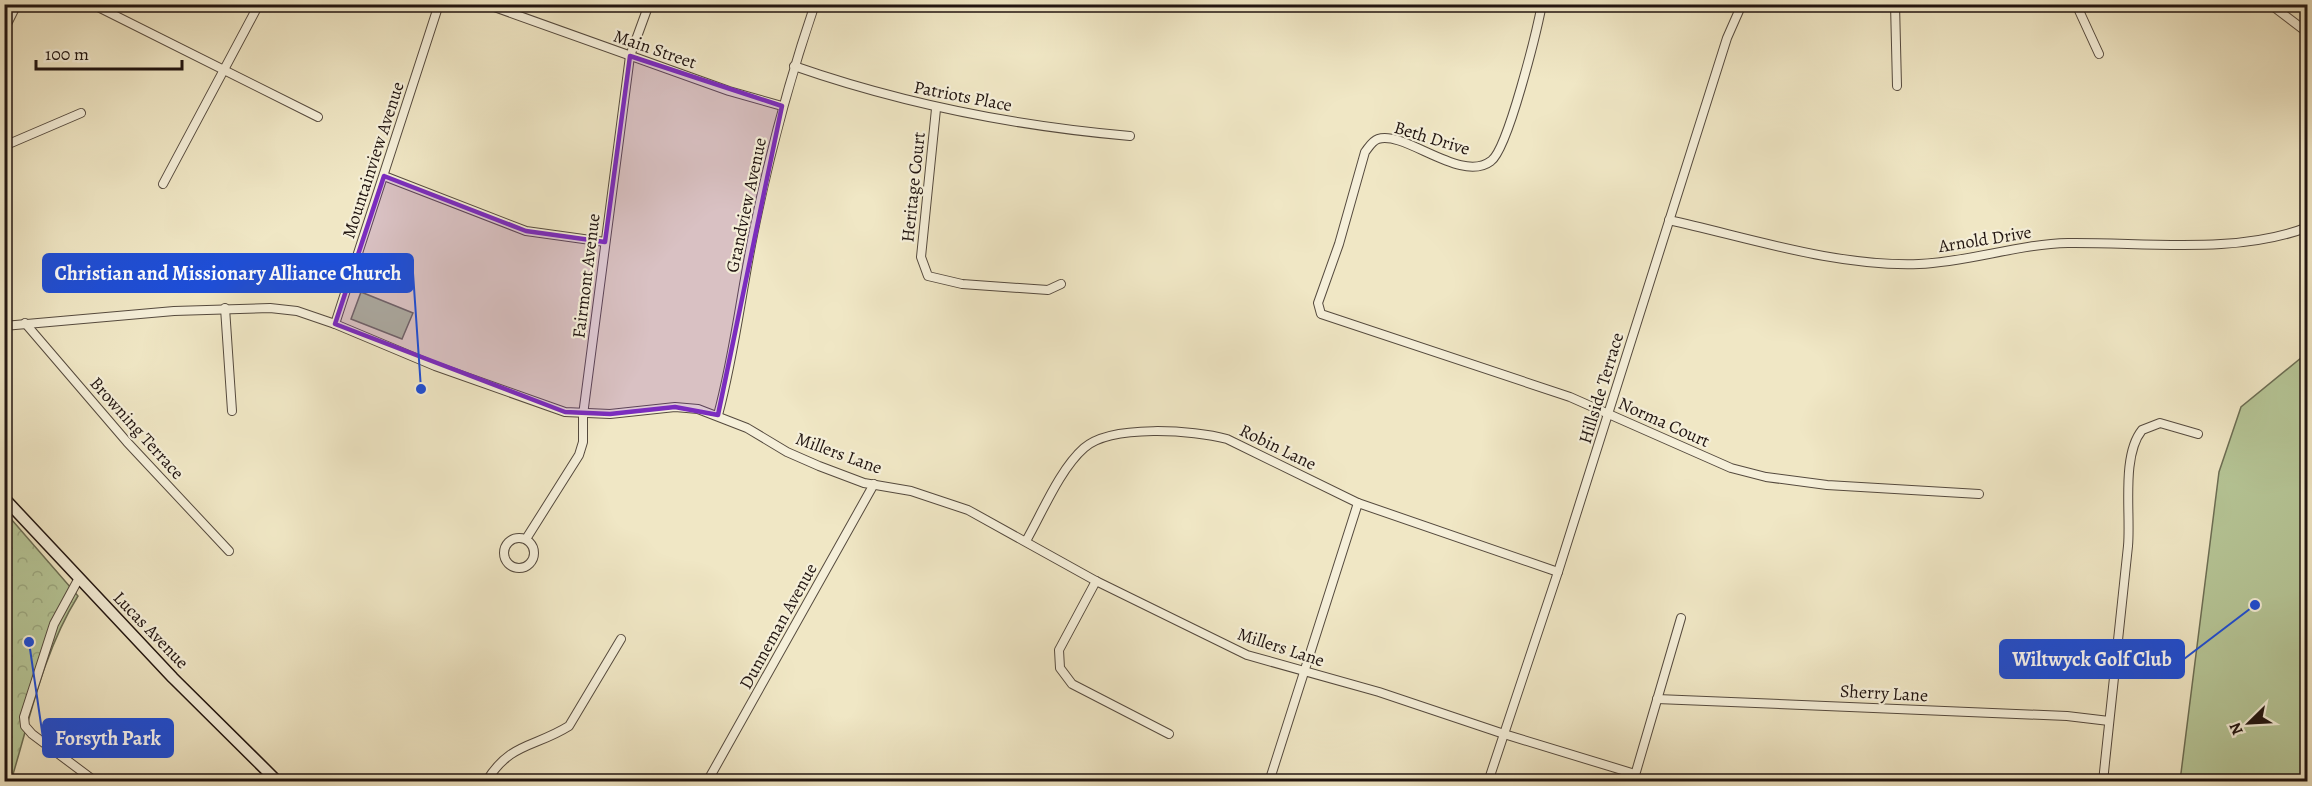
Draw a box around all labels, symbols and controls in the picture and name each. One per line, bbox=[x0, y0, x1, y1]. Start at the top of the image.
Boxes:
street label: Main Street bbox=[610, 24, 700, 74]
scale bar bbox=[36, 33, 182, 71]
text: 100 m bbox=[45, 42, 89, 66]
street label: Patriots Place bbox=[912, 75, 1014, 117]
street label: Mountainview Avenue bbox=[336, 79, 410, 241]
street label: Beth Drive bbox=[1391, 115, 1473, 161]
street label: Heritage Court bbox=[895, 131, 931, 243]
street label: Grandview Avenue bbox=[720, 135, 772, 275]
street label: Fairmont Avenue bbox=[566, 212, 606, 340]
street label: Arnold Drive bbox=[1936, 220, 2033, 258]
callout: Christian and Missionary Alliance Church bbox=[43, 254, 413, 292]
text: Christian and Missionary Alliance Church bbox=[55, 260, 402, 287]
street label: Hillside Terrace bbox=[1573, 329, 1629, 447]
street label: Browning Terrace bbox=[84, 372, 190, 484]
street label: Norma Court bbox=[1614, 391, 1714, 453]
street label: Robin Lane bbox=[1236, 418, 1320, 476]
street label: Millers Lane bbox=[793, 426, 885, 480]
street label: Dunneman Avenue bbox=[733, 559, 823, 693]
street label: Lucas Avenue bbox=[108, 586, 194, 674]
street label: Millers Lane bbox=[1234, 622, 1328, 672]
callout: Wiltwyck Golf Club bbox=[2000, 640, 2184, 678]
text: Wiltwyck Golf Club bbox=[2011, 646, 2172, 673]
street label: Sherry Lane bbox=[1839, 679, 1929, 707]
north arrow bbox=[2219, 693, 2279, 753]
callout: Forsyth Park bbox=[43, 719, 173, 757]
text: N bbox=[2224, 719, 2249, 738]
text: Forsyth Park bbox=[55, 725, 162, 752]

